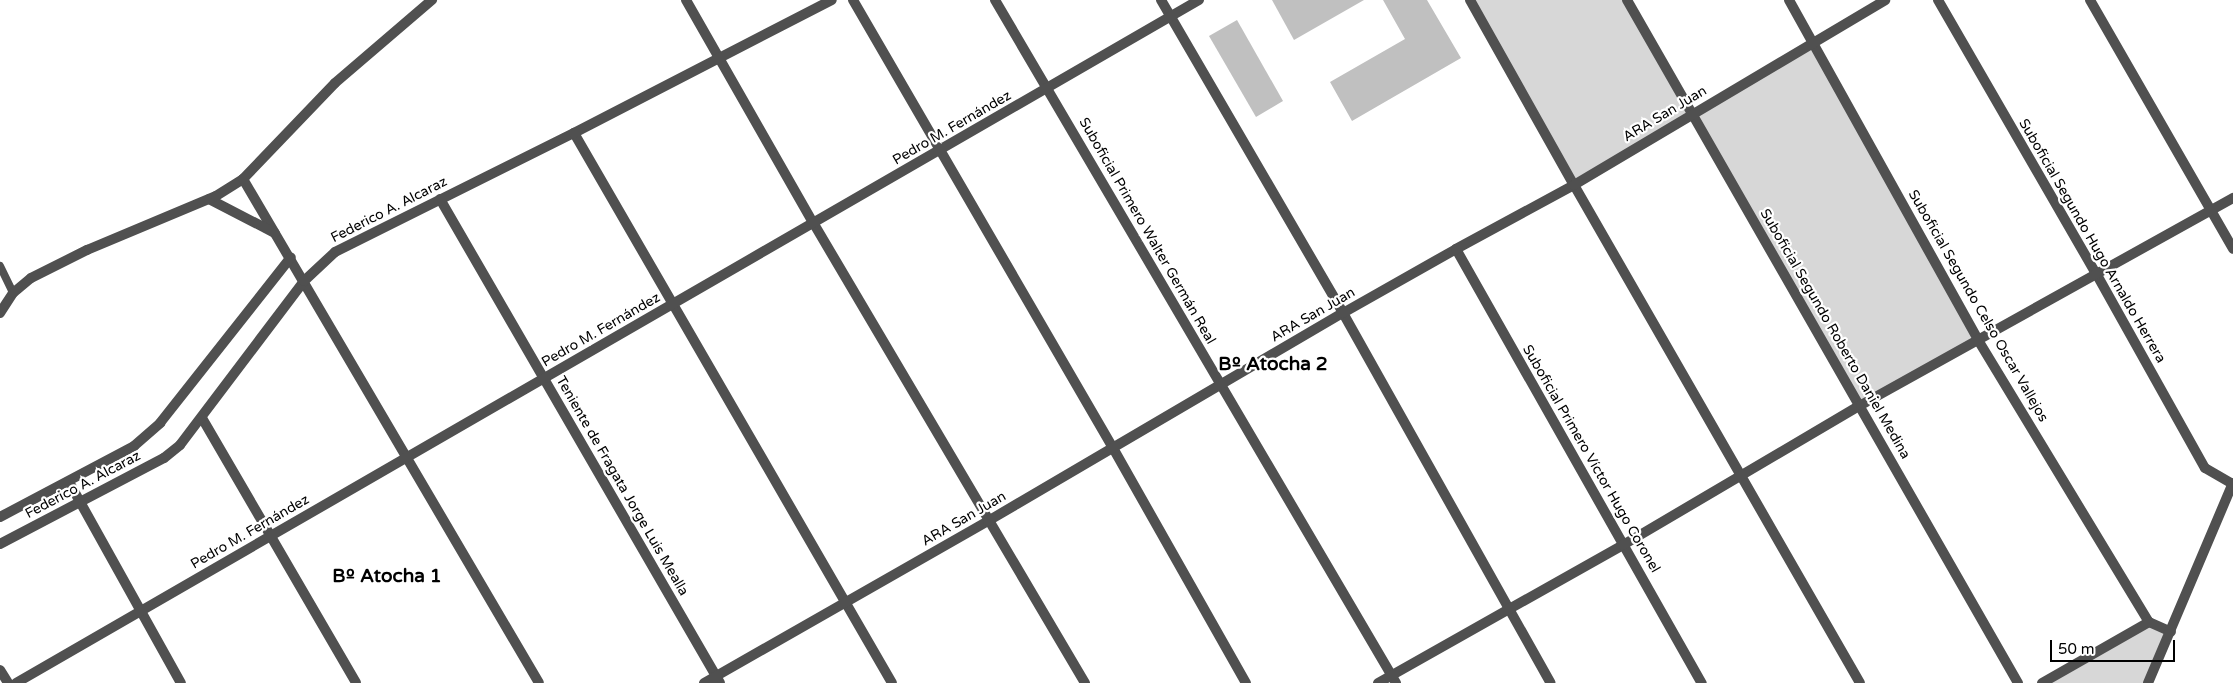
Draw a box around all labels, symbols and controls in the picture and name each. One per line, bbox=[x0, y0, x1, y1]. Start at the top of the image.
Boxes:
street label: ARA San Juan bbox=[1620, 82, 1710, 146]
street label: Pedro M. Fernández bbox=[890, 87, 1014, 169]
street label: Suboficial Primero Walter Germán Real bbox=[1075, 115, 1219, 347]
street label: Suboficial Segundo Hugo Arnaldo Herrera bbox=[2015, 116, 2169, 366]
street label: Federico A. Alcaraz bbox=[328, 173, 450, 247]
street label: Suboficial Segundo Celso Oscar Vallejos bbox=[1904, 187, 2052, 425]
street label: Suboficial Segundo Roberto Daniel Medina bbox=[1756, 206, 1914, 462]
street label: ARA San Juan bbox=[1268, 284, 1358, 346]
street label: Pedro M. Fernández bbox=[539, 289, 663, 371]
street label: Suboficial Primero Víctor Hugo Coronel bbox=[1519, 342, 1663, 576]
district label: Bº Atocha 2 bbox=[1218, 354, 1328, 376]
street label: Teniente de Fragata Jorge Luis Mealla bbox=[552, 373, 692, 599]
street label: Federico A. Alcaraz bbox=[22, 448, 144, 522]
street label: ARA San Juan bbox=[919, 488, 1009, 550]
street label: Pedro M. Fernández bbox=[188, 491, 312, 573]
district label: Bº Atocha 1 bbox=[332, 566, 442, 588]
scale bar bbox=[2053, 630, 2178, 662]
text: 50 m bbox=[2058, 640, 2095, 658]

